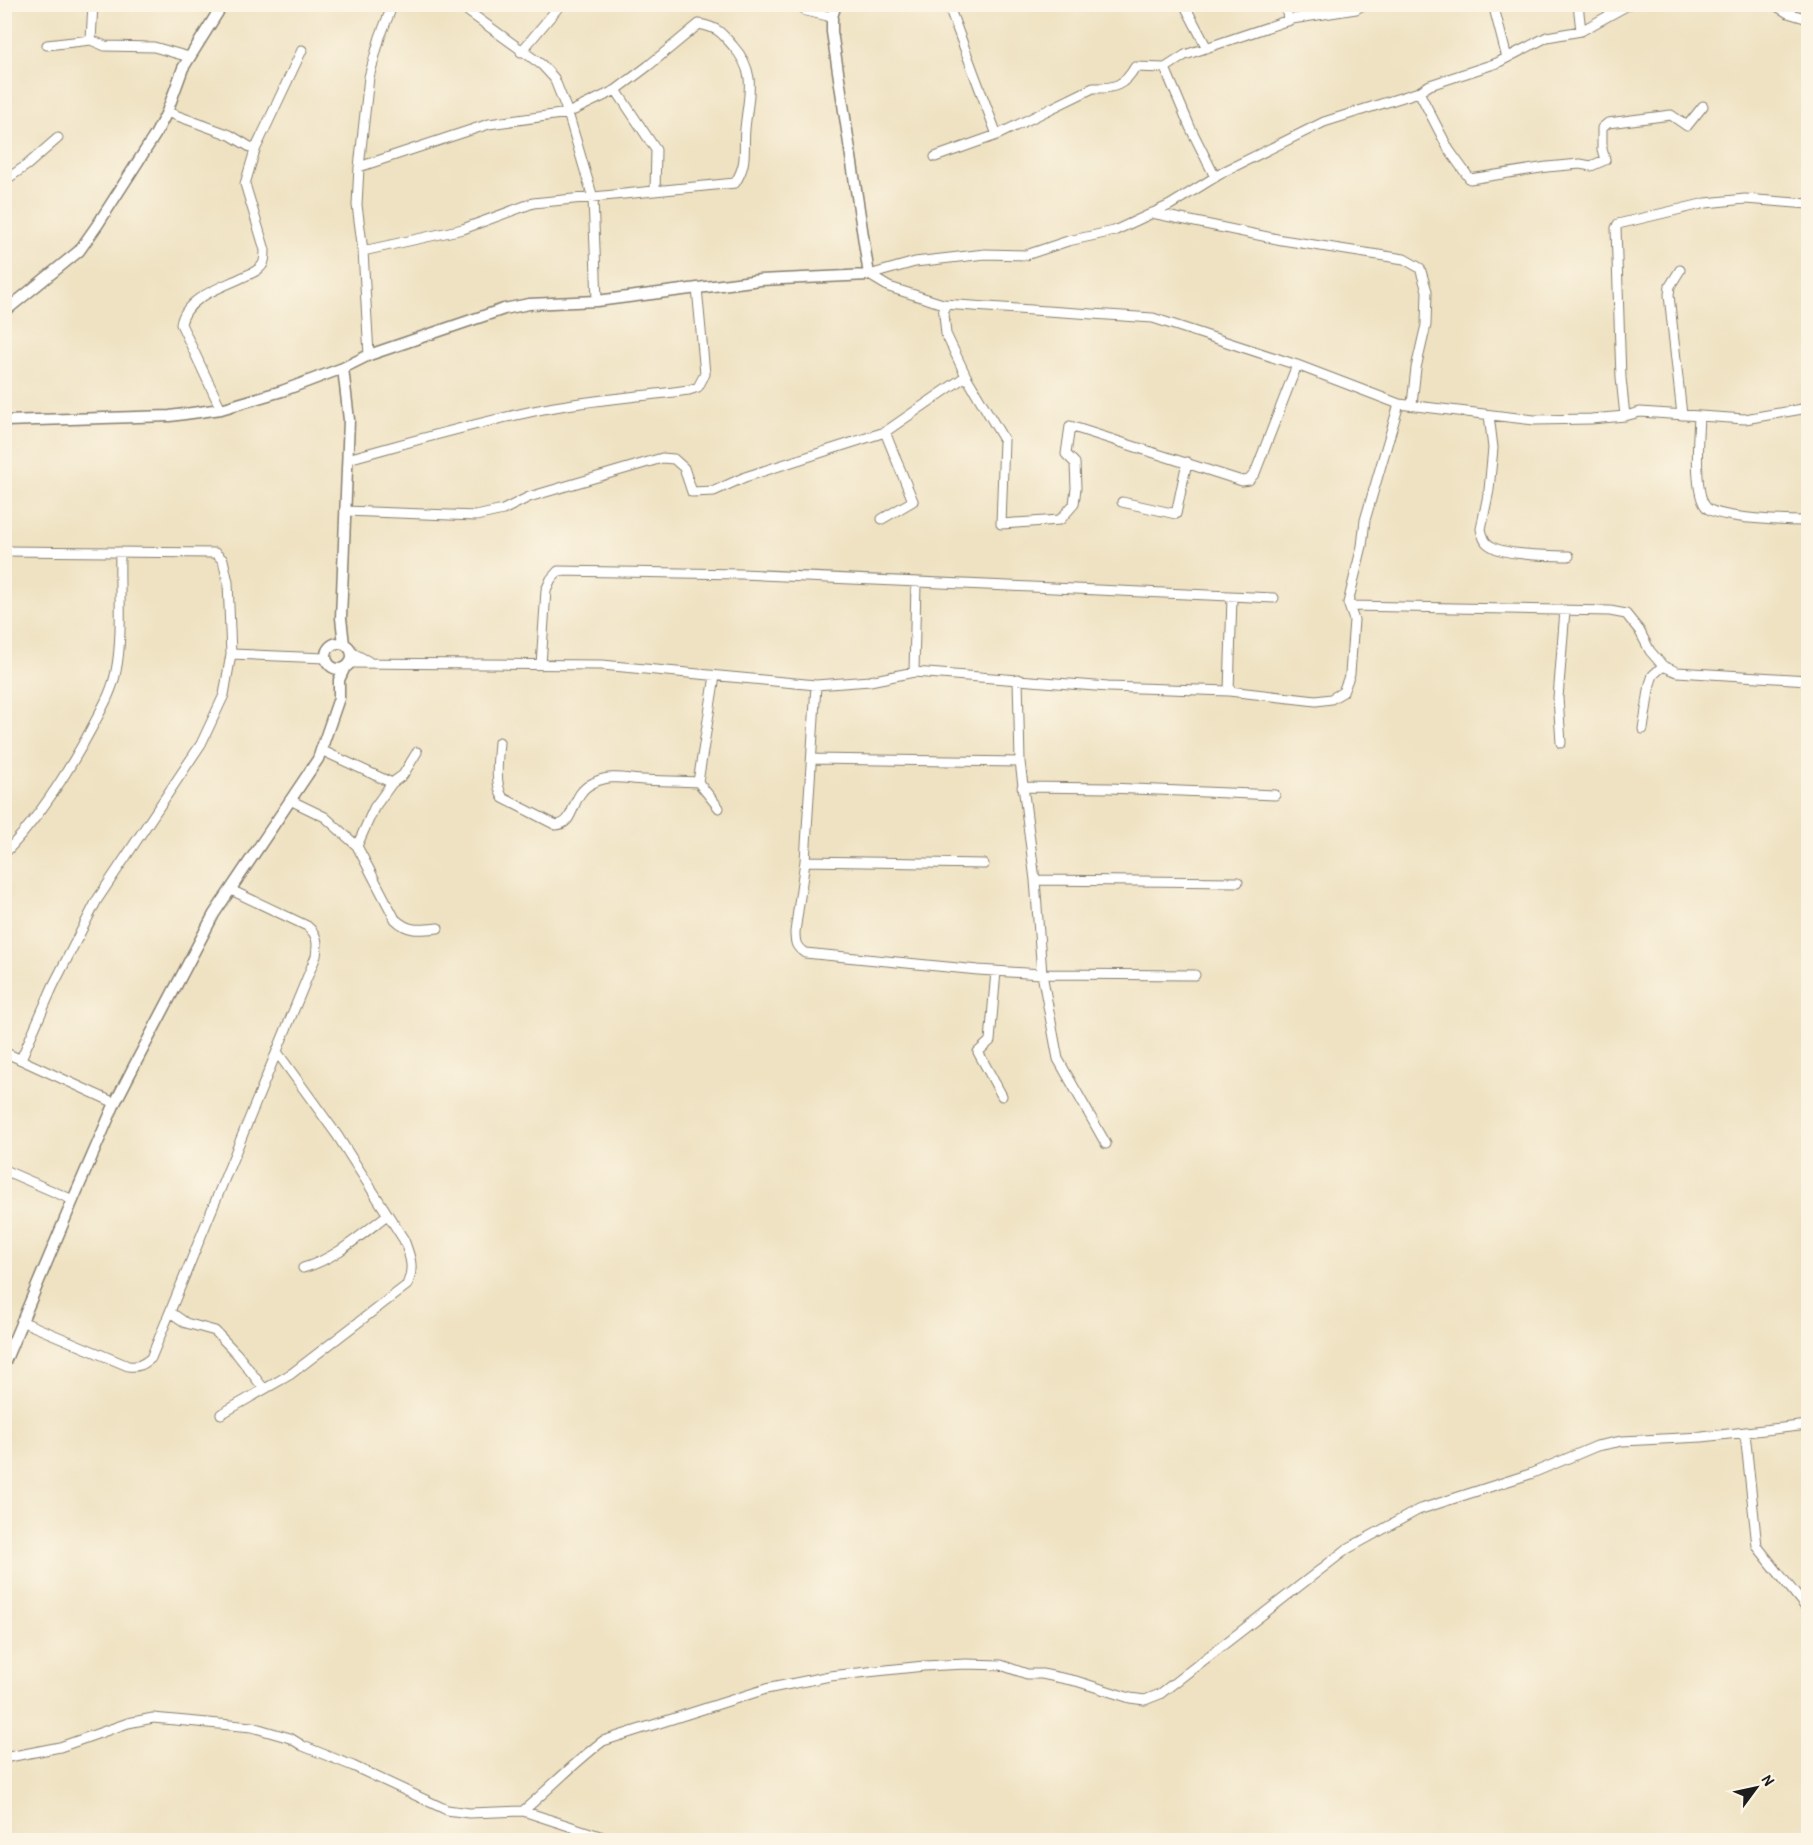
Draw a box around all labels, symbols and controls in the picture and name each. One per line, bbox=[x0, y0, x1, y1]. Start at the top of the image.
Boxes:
north arrow bbox=[1726, 1758, 1786, 1818]
text: N bbox=[1757, 1770, 1780, 1790]

